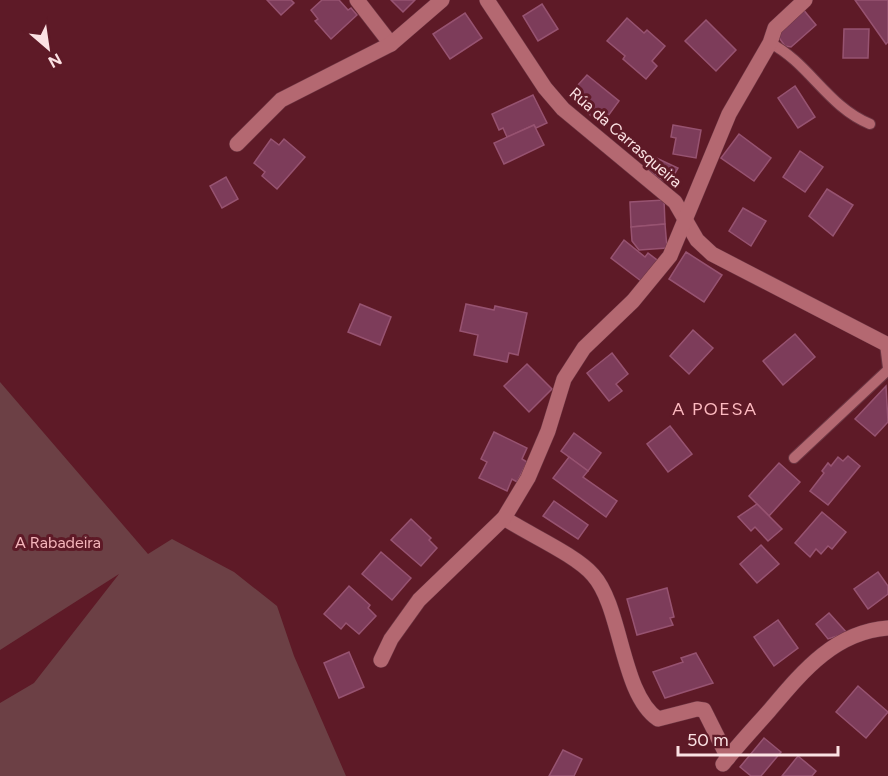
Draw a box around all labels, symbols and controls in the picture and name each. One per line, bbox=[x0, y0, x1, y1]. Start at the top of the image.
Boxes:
north arrow bbox=[18, 18, 78, 78]
text: N bbox=[45, 49, 65, 72]
street label: Rúa da Carrasqueira bbox=[566, 83, 686, 191]
district label: A POESA bbox=[672, 398, 758, 420]
park label: A Rabadeira bbox=[15, 533, 101, 552]
scale bar bbox=[678, 719, 838, 757]
text: 50 m bbox=[687, 729, 729, 751]

